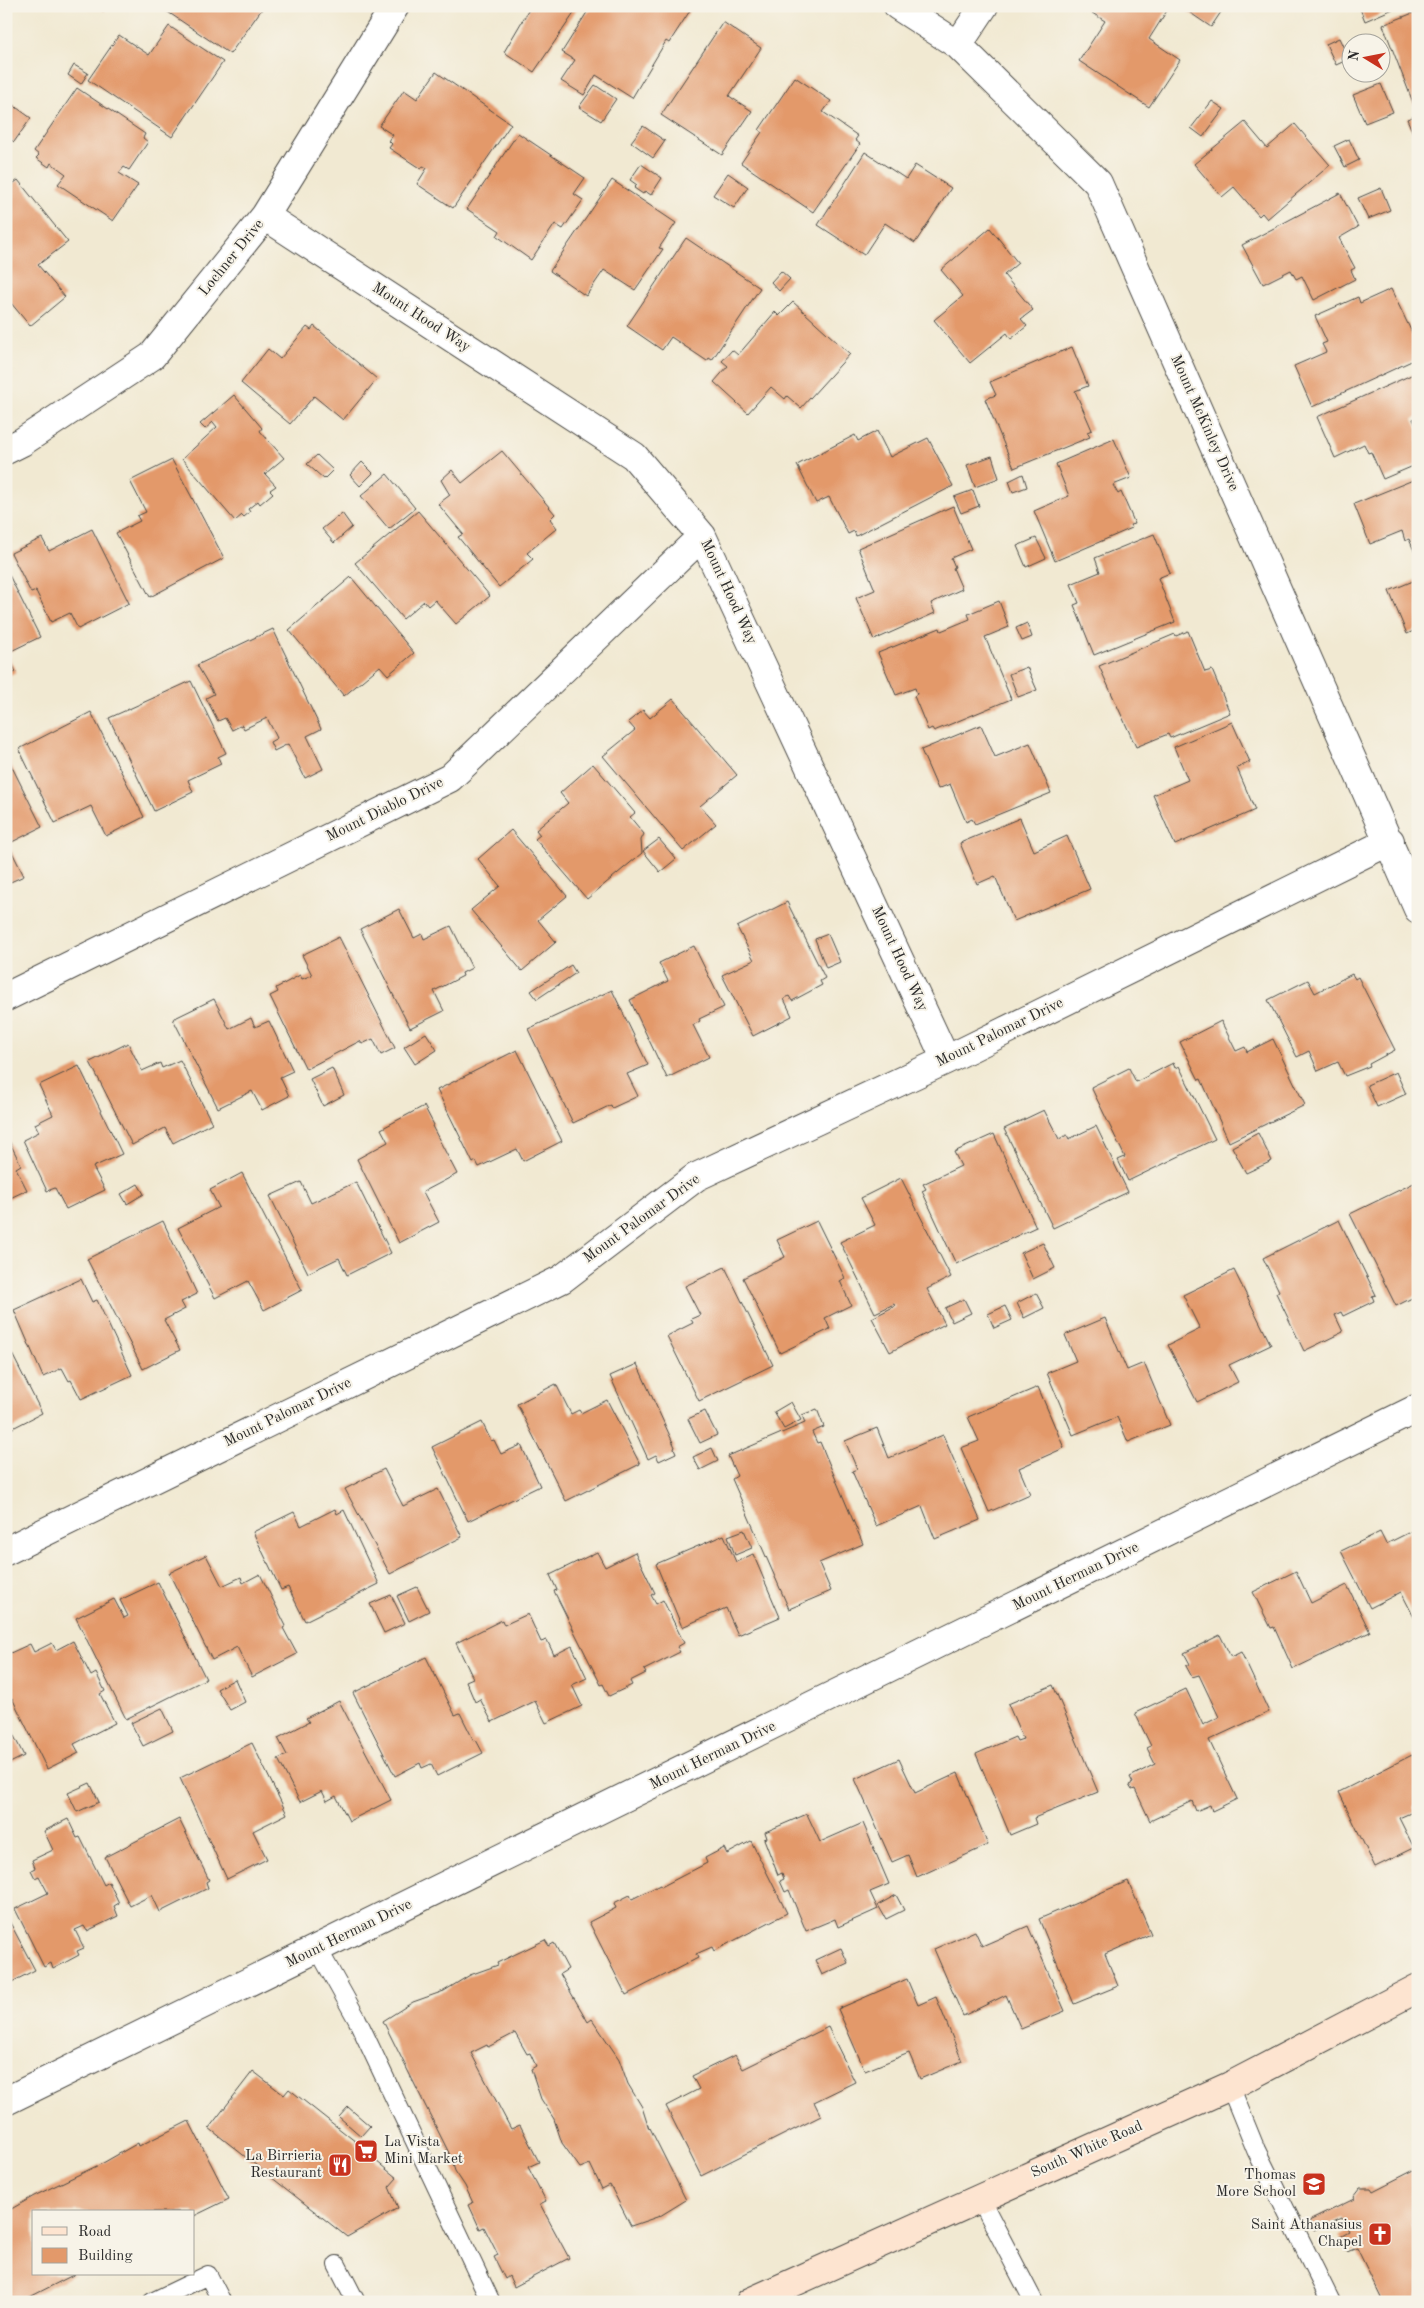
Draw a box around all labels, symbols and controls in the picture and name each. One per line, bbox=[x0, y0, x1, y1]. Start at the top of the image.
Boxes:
north arrow bbox=[1342, 32, 1392, 82]
text: N bbox=[1346, 49, 1362, 62]
street label: Lochner Drive bbox=[197, 217, 267, 299]
street label: Mount Hood Way bbox=[369, 281, 473, 355]
street label: Mount McKinley Drive bbox=[1167, 353, 1241, 493]
street label: Mount Hood Way bbox=[697, 537, 759, 647]
street label: Mount Diablo Drive bbox=[324, 775, 446, 845]
street label: Mount Hood Way bbox=[868, 904, 930, 1014]
street label: Mount Palomar Drive bbox=[934, 996, 1066, 1070]
street label: Mount Palomar Drive bbox=[581, 1172, 703, 1266]
street label: Mount Palomar Drive bbox=[222, 1376, 354, 1450]
street label: Mount Herman Drive bbox=[1011, 1540, 1141, 1614]
street label: Mount Herman Drive bbox=[648, 1719, 778, 1793]
street label: Mount Herman Drive bbox=[284, 1897, 414, 1971]
street label: South White Road bbox=[1029, 2119, 1145, 2181]
place label: La Vista Mini Market bbox=[384, 2135, 463, 2167]
supermarket icon: La Vista Mini Market bbox=[353, 2138, 379, 2164]
place label: La Birrieria Restaurant bbox=[245, 2149, 323, 2181]
restaurant icon: La Birrieria Restaurant bbox=[327, 2152, 353, 2178]
place label: Thomas More School bbox=[1216, 2168, 1296, 2200]
school or university icon: Thomas More School bbox=[1301, 2171, 1327, 2197]
legend bbox=[32, 2210, 195, 2276]
place label: Saint Athanasius Chapel bbox=[1251, 2218, 1362, 2250]
church icon: Saint Athanasius Chapel bbox=[1367, 2221, 1393, 2247]
text: Road bbox=[78, 2225, 112, 2240]
text: Building bbox=[78, 2249, 133, 2264]

